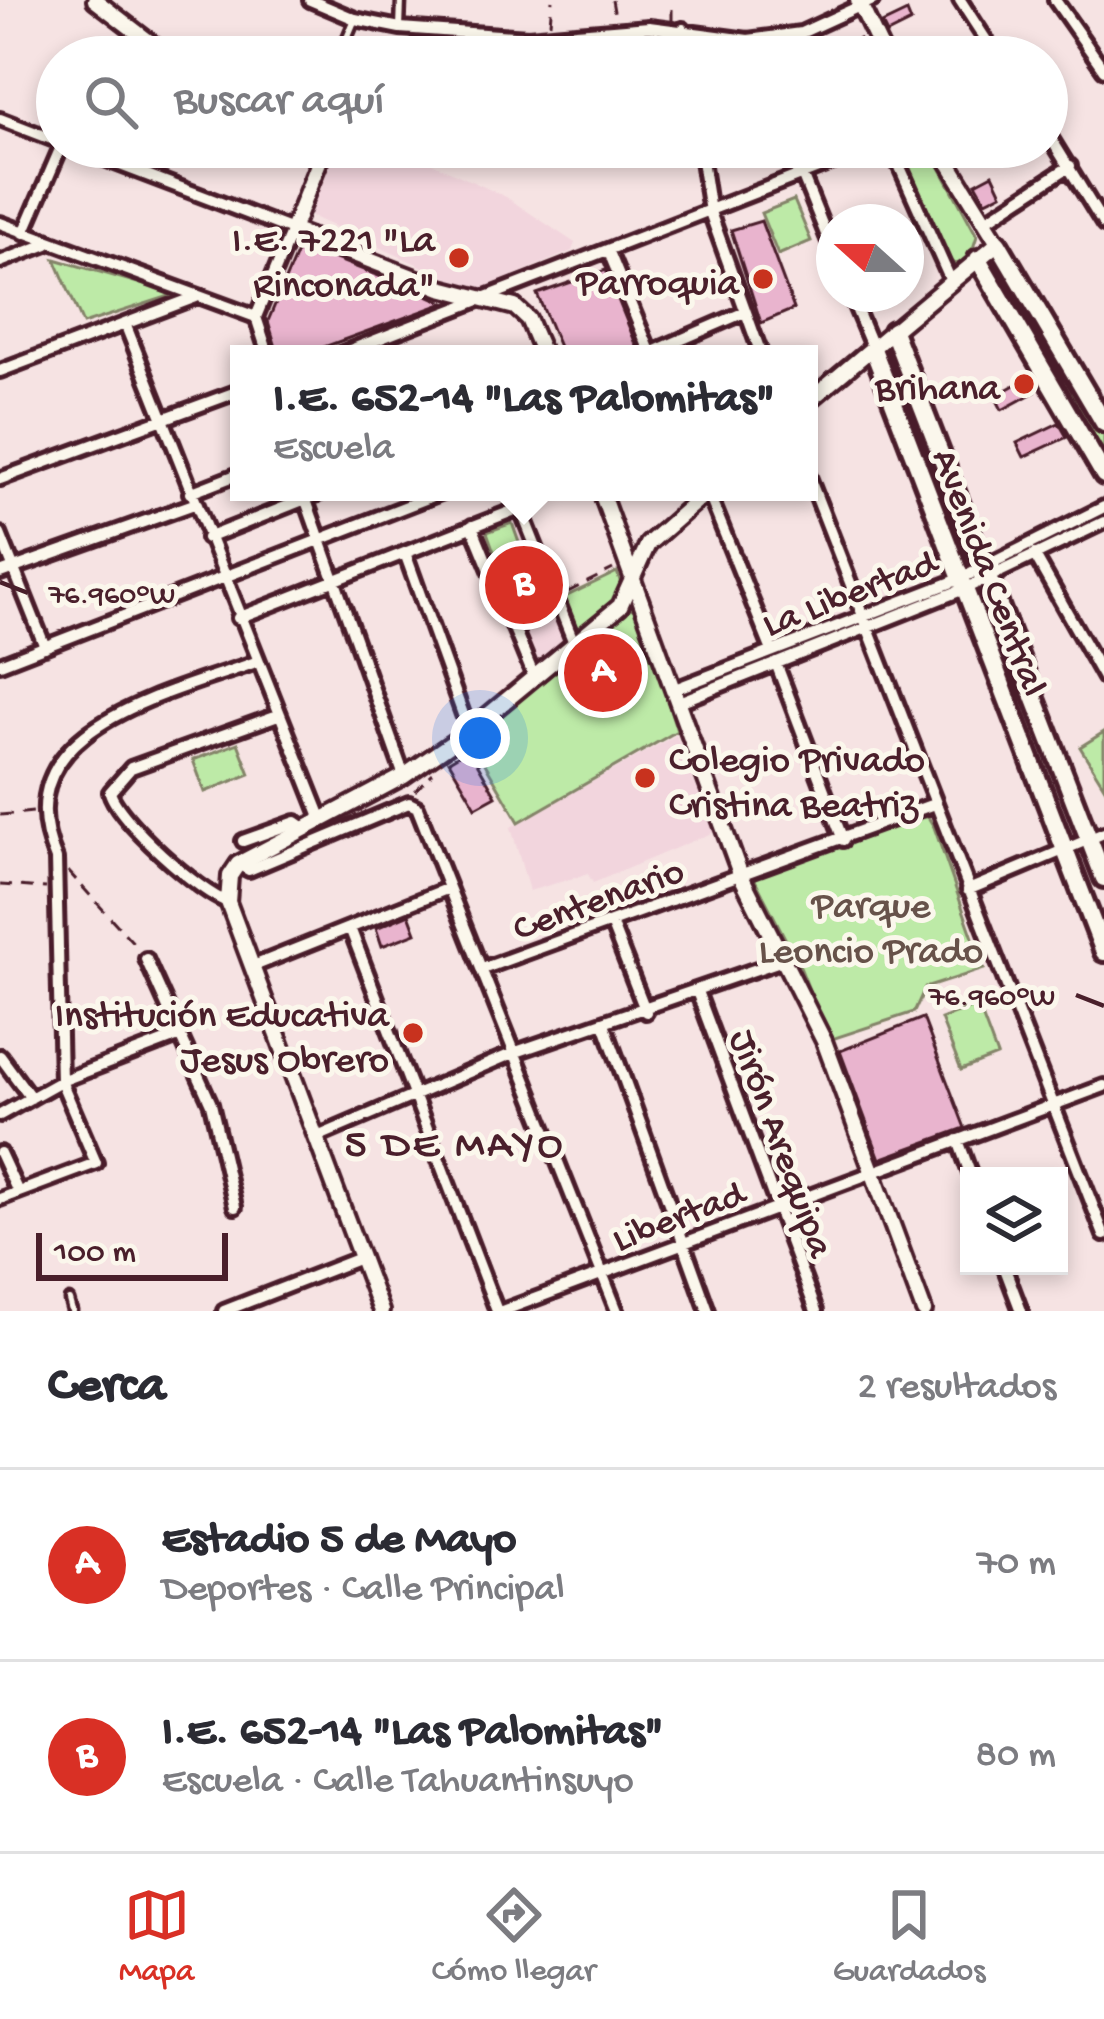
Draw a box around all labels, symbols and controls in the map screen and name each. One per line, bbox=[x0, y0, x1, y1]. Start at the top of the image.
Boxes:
search box bbox=[36, 36, 1068, 168]
icon: search bbox=[78, 69, 144, 135]
text: Buscar aquí bbox=[174, 76, 384, 129]
north arrow bbox=[816, 204, 924, 312]
place label: I.E. 7221 "La Rinconada" bbox=[232, 220, 436, 311]
marker: I.E. 7221 "La Rinconada" bbox=[446, 245, 472, 271]
place label: Parroquia bbox=[574, 263, 740, 309]
marker: Parroquia bbox=[750, 266, 776, 292]
popup bbox=[230, 345, 818, 501]
place label: Brihana bbox=[874, 368, 1001, 414]
marker: Brihana bbox=[1011, 371, 1037, 397]
text: I.E. 652-14 "Las Palomitas" bbox=[273, 374, 775, 427]
text: Escuela bbox=[273, 427, 394, 473]
street label: Avenida Central bbox=[918, 444, 1055, 703]
pin: B bbox=[485, 540, 563, 630]
street label: La Libertad bbox=[757, 541, 947, 651]
text: 76.960°W bbox=[48, 580, 175, 615]
pin: A bbox=[564, 628, 642, 718]
your location bbox=[450, 708, 510, 768]
place label: Colegio Privado Cristina Beatriz bbox=[669, 740, 925, 831]
marker: Colegio Privado Cristina Beatriz bbox=[632, 765, 658, 791]
street label: Centenario bbox=[508, 850, 691, 955]
park label: Parque Leoncio Prado bbox=[759, 886, 983, 977]
text: 76.960°W bbox=[928, 982, 1055, 1017]
place label: Institución Educativa Jesus Obrero bbox=[55, 995, 390, 1086]
marker: Institución Educativa Jesus Obrero bbox=[400, 1020, 426, 1046]
street label: Jirón Arequipa bbox=[716, 1024, 841, 1266]
district label: 5 DE MAYO bbox=[344, 1123, 566, 1172]
map controls bbox=[960, 1167, 1068, 1275]
button: layers bbox=[960, 1167, 1068, 1275]
street label: Libertad bbox=[607, 1172, 755, 1266]
scale bar bbox=[36, 1227, 228, 1280]
text: 100 m bbox=[54, 1235, 136, 1273]
text: Cerca bbox=[48, 1359, 166, 1419]
text: 2 resultados bbox=[857, 1366, 1056, 1412]
text: Estadio 5 de Mayo bbox=[162, 1515, 516, 1568]
text: A bbox=[75, 1542, 99, 1588]
text: 70 m bbox=[977, 1542, 1056, 1588]
text: Deportes · Calle Principal bbox=[162, 1568, 565, 1614]
text: I.E. 652-14 "Las Palomitas" bbox=[162, 1707, 663, 1760]
text: B bbox=[77, 1734, 97, 1780]
text: 80 m bbox=[976, 1734, 1056, 1780]
text: Escuela · Calle Tahuantinsuyo bbox=[162, 1760, 634, 1806]
tab: Mapa bbox=[119, 1882, 194, 1992]
tab: Cómo llegar bbox=[432, 1882, 595, 1992]
tab: Guardados bbox=[833, 1882, 985, 1992]

